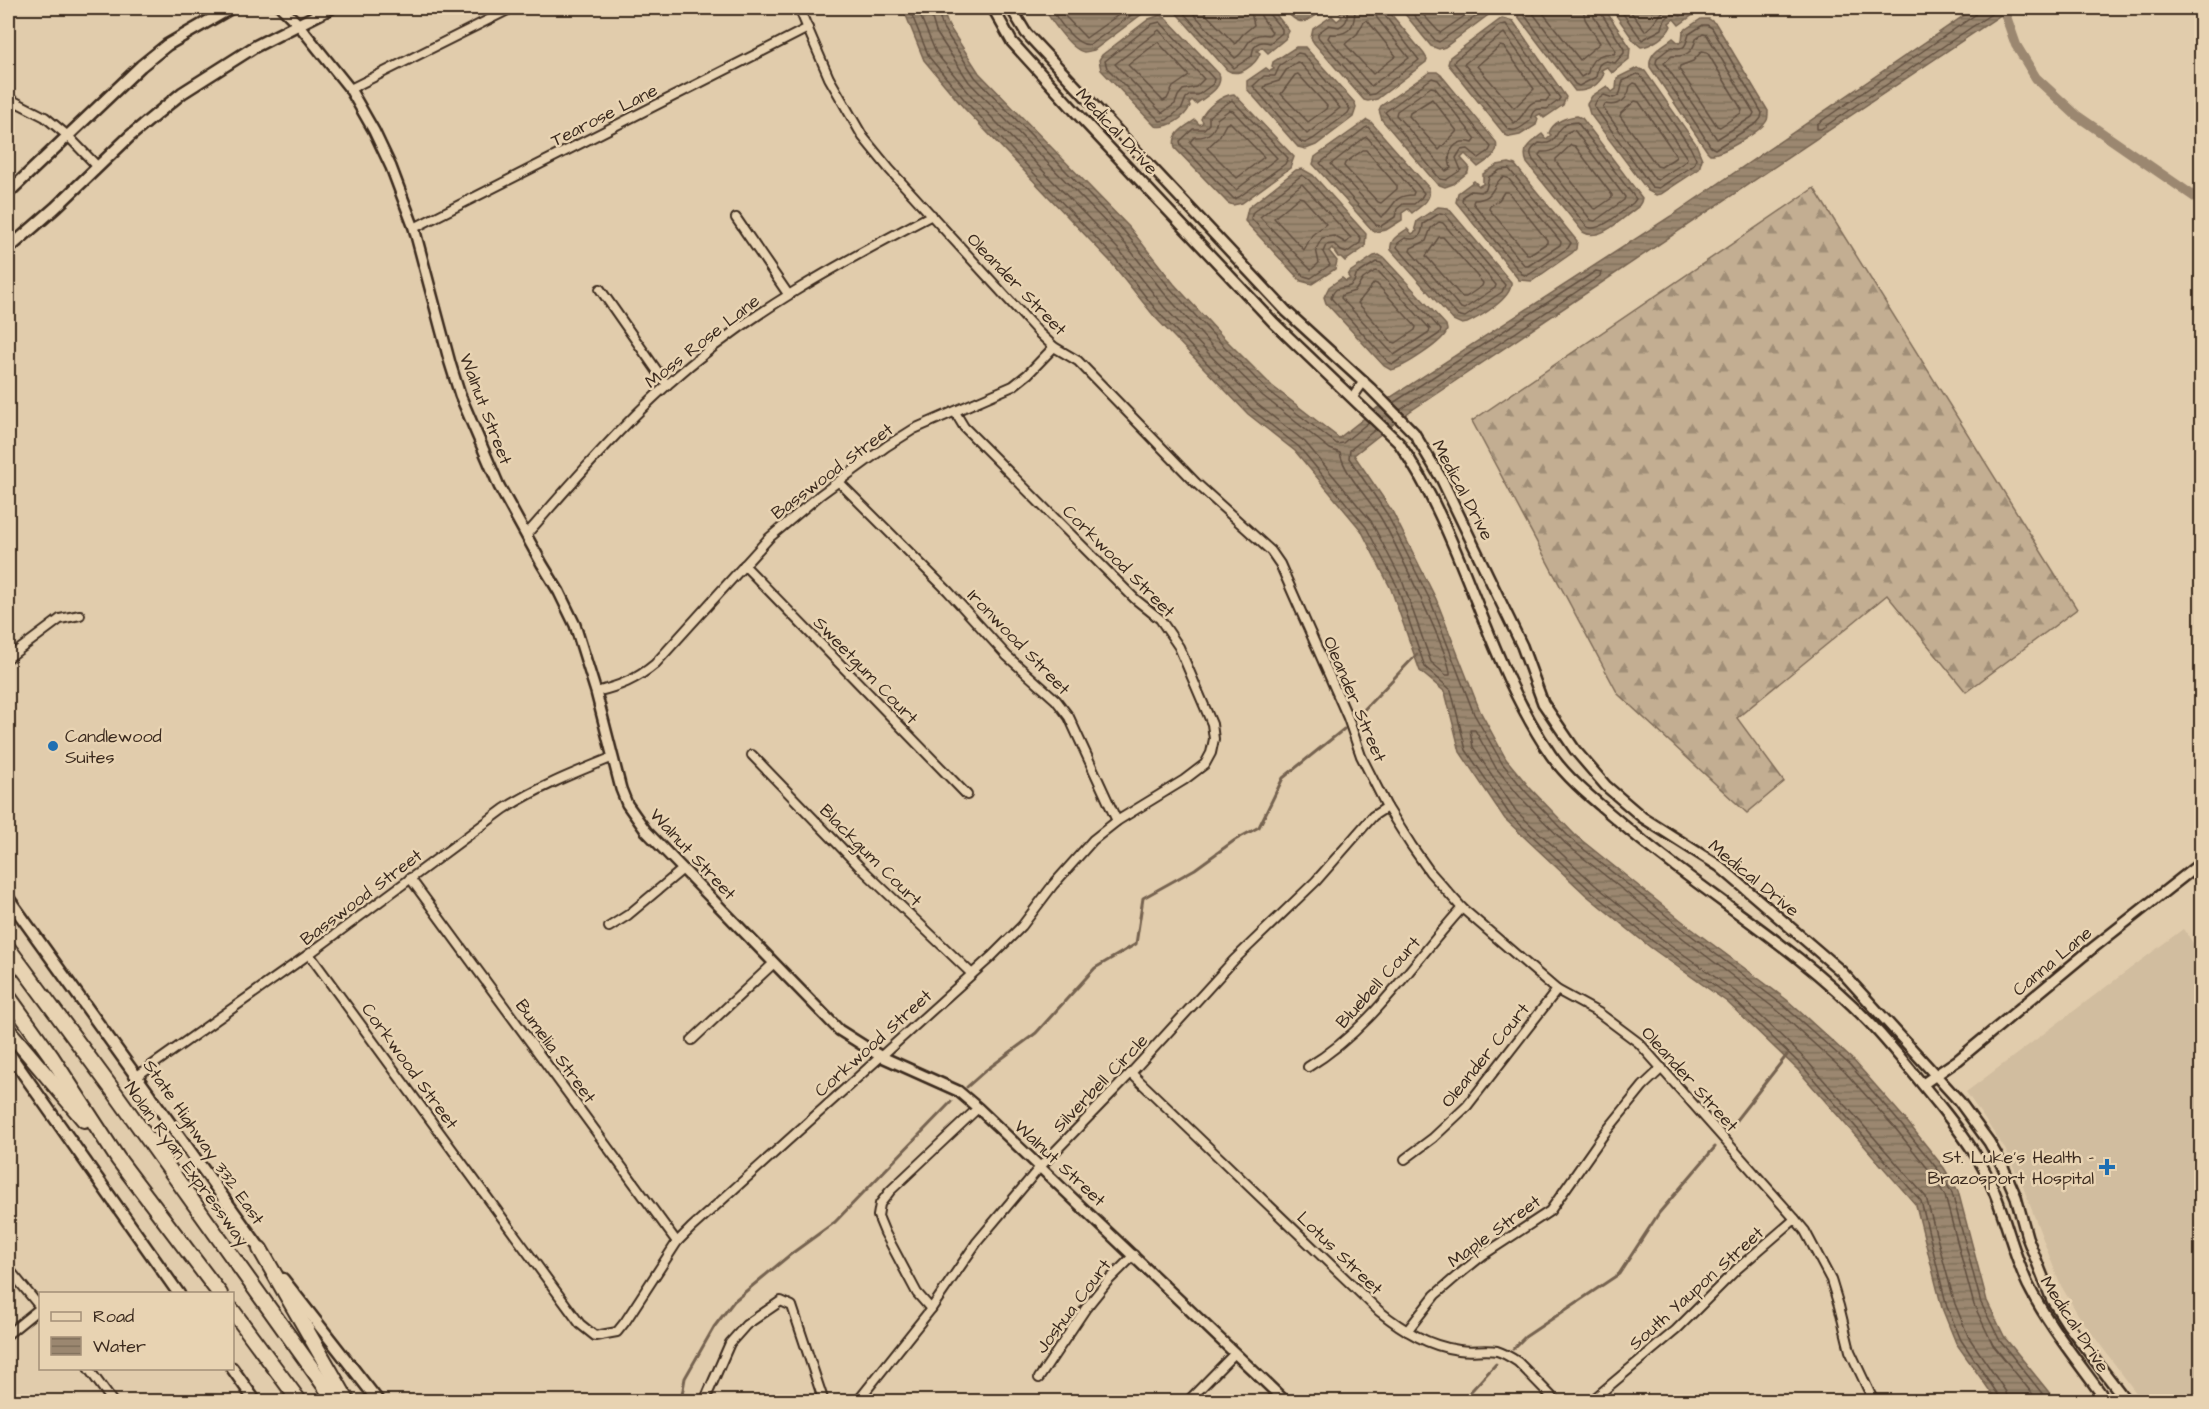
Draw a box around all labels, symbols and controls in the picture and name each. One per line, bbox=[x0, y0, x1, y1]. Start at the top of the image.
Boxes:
street label: Tearose Lane bbox=[547, 78, 662, 153]
street label: Medical Drive bbox=[1070, 82, 1164, 180]
street label: Oleander Street bbox=[961, 227, 1073, 342]
street label: Moss Rose Lane bbox=[640, 288, 765, 394]
street label: Walnut Street bbox=[453, 350, 518, 469]
street label: Basswood Street bbox=[766, 417, 899, 526]
street label: Medical Drive bbox=[1426, 436, 1500, 545]
street label: Corkwood Street bbox=[1057, 499, 1181, 624]
street label: Ironwood Street bbox=[962, 584, 1076, 701]
street label: Sweetgum Court bbox=[807, 611, 924, 731]
street label: Oleander Street bbox=[1317, 632, 1393, 767]
place label: Candlewood Suites bbox=[65, 724, 162, 770]
marker: Candlewood Suites bbox=[46, 739, 60, 753]
street label: Blackgum Court bbox=[813, 798, 928, 914]
street label: Walnut Street bbox=[644, 803, 742, 906]
street label: Medical Drive bbox=[1703, 834, 1805, 923]
street label: Basswood Street bbox=[295, 843, 428, 952]
street label: Canna Lane bbox=[2007, 921, 2098, 1002]
street label: Bluebell Court bbox=[1330, 930, 1427, 1034]
street label: Corkwood Street bbox=[809, 983, 938, 1103]
street label: Bumelia Street bbox=[509, 994, 602, 1109]
street label: Oleander Court bbox=[1435, 997, 1536, 1113]
street label: Corkwood Street bbox=[355, 998, 464, 1135]
street label: Oleander Street bbox=[1635, 1021, 1744, 1138]
street label: Silverbell Circle bbox=[1047, 1028, 1154, 1138]
street label: State Highway 332 East bbox=[136, 1055, 271, 1231]
street label: Nolan Ryan Expressway bbox=[117, 1077, 255, 1252]
street label: Walnut Street bbox=[1008, 1114, 1112, 1213]
place label: St. Luke's Health - Brazosport Hospital bbox=[1927, 1145, 2094, 1191]
marker: St. Luke's Health - Brazosport Hospital bbox=[2098, 1158, 2116, 1176]
street label: Maple Street bbox=[1443, 1189, 1546, 1274]
street label: Lotus Street bbox=[1291, 1206, 1389, 1301]
street label: South Yaupon Street bbox=[1623, 1220, 1770, 1356]
street label: Joshua Court bbox=[1030, 1253, 1118, 1359]
street label: Medical Drive bbox=[2034, 1271, 2115, 1378]
legend bbox=[39, 1292, 234, 1370]
text: Road bbox=[93, 1304, 134, 1329]
text: Water bbox=[93, 1334, 146, 1359]

